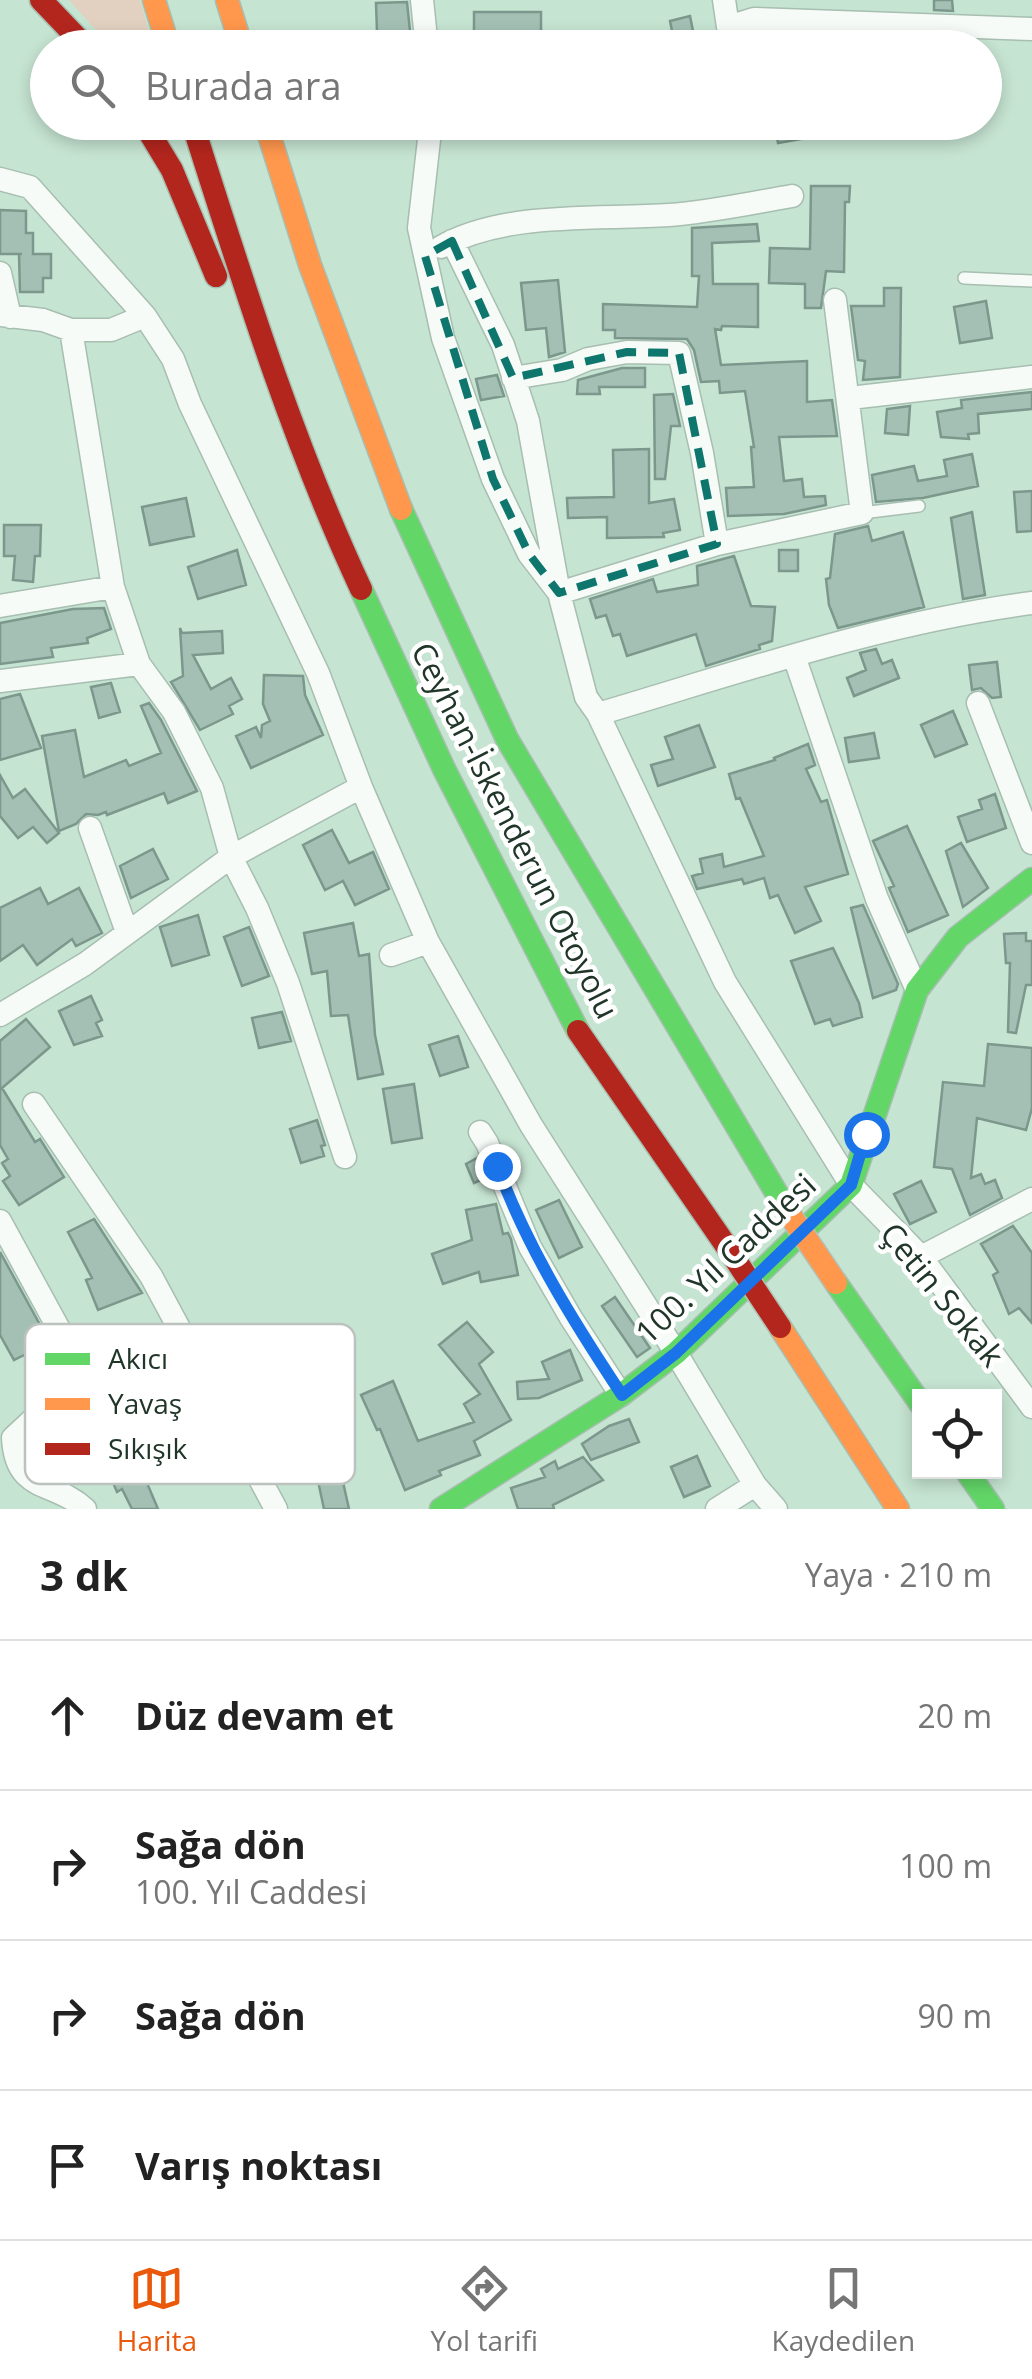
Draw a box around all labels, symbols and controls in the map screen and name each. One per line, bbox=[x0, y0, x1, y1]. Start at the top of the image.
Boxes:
search box bbox=[30, 30, 1002, 140]
icon: search bbox=[65, 58, 120, 113]
text: Burada ara bbox=[145, 59, 342, 111]
street label: Ceyhan-İskenderun Otoyolu bbox=[402, 635, 630, 1025]
route start bbox=[844, 1112, 890, 1158]
route end bbox=[475, 1144, 521, 1190]
street label: 100. Yıl Caddesi bbox=[625, 1163, 825, 1353]
street label: Çetin Sokak bbox=[872, 1213, 1014, 1375]
legend bbox=[25, 1324, 355, 1484]
text: Akıcı bbox=[108, 1339, 168, 1377]
text: Yavaş bbox=[108, 1384, 182, 1422]
map controls bbox=[912, 1389, 1002, 1479]
button: locate bbox=[912, 1389, 1002, 1479]
text: Sıkışık bbox=[108, 1429, 188, 1467]
text: 3 dk bbox=[40, 1546, 128, 1603]
text: Yaya · 210 m bbox=[805, 1553, 992, 1596]
icon: ahead bbox=[40, 1688, 95, 1743]
text: Düz devam et bbox=[135, 1689, 394, 1741]
text: 20 m bbox=[917, 1694, 992, 1737]
text: Sağa dön bbox=[135, 1818, 306, 1870]
icon: right bbox=[40, 1838, 95, 1893]
text: 100 m bbox=[899, 1844, 992, 1887]
text: 100. Yıl Caddesi bbox=[135, 1870, 367, 1913]
icon: right bbox=[40, 1988, 95, 2043]
text: Sağa dön bbox=[135, 1989, 306, 2041]
text: 90 m bbox=[917, 1994, 992, 2037]
icon: arrive bbox=[40, 2138, 95, 2193]
text: Varış noktası bbox=[135, 2139, 382, 2191]
tab: Harita bbox=[117, 2261, 197, 2359]
tab: Yol tarifi bbox=[431, 2261, 538, 2359]
tab: Kaydedilen bbox=[771, 2261, 915, 2359]

